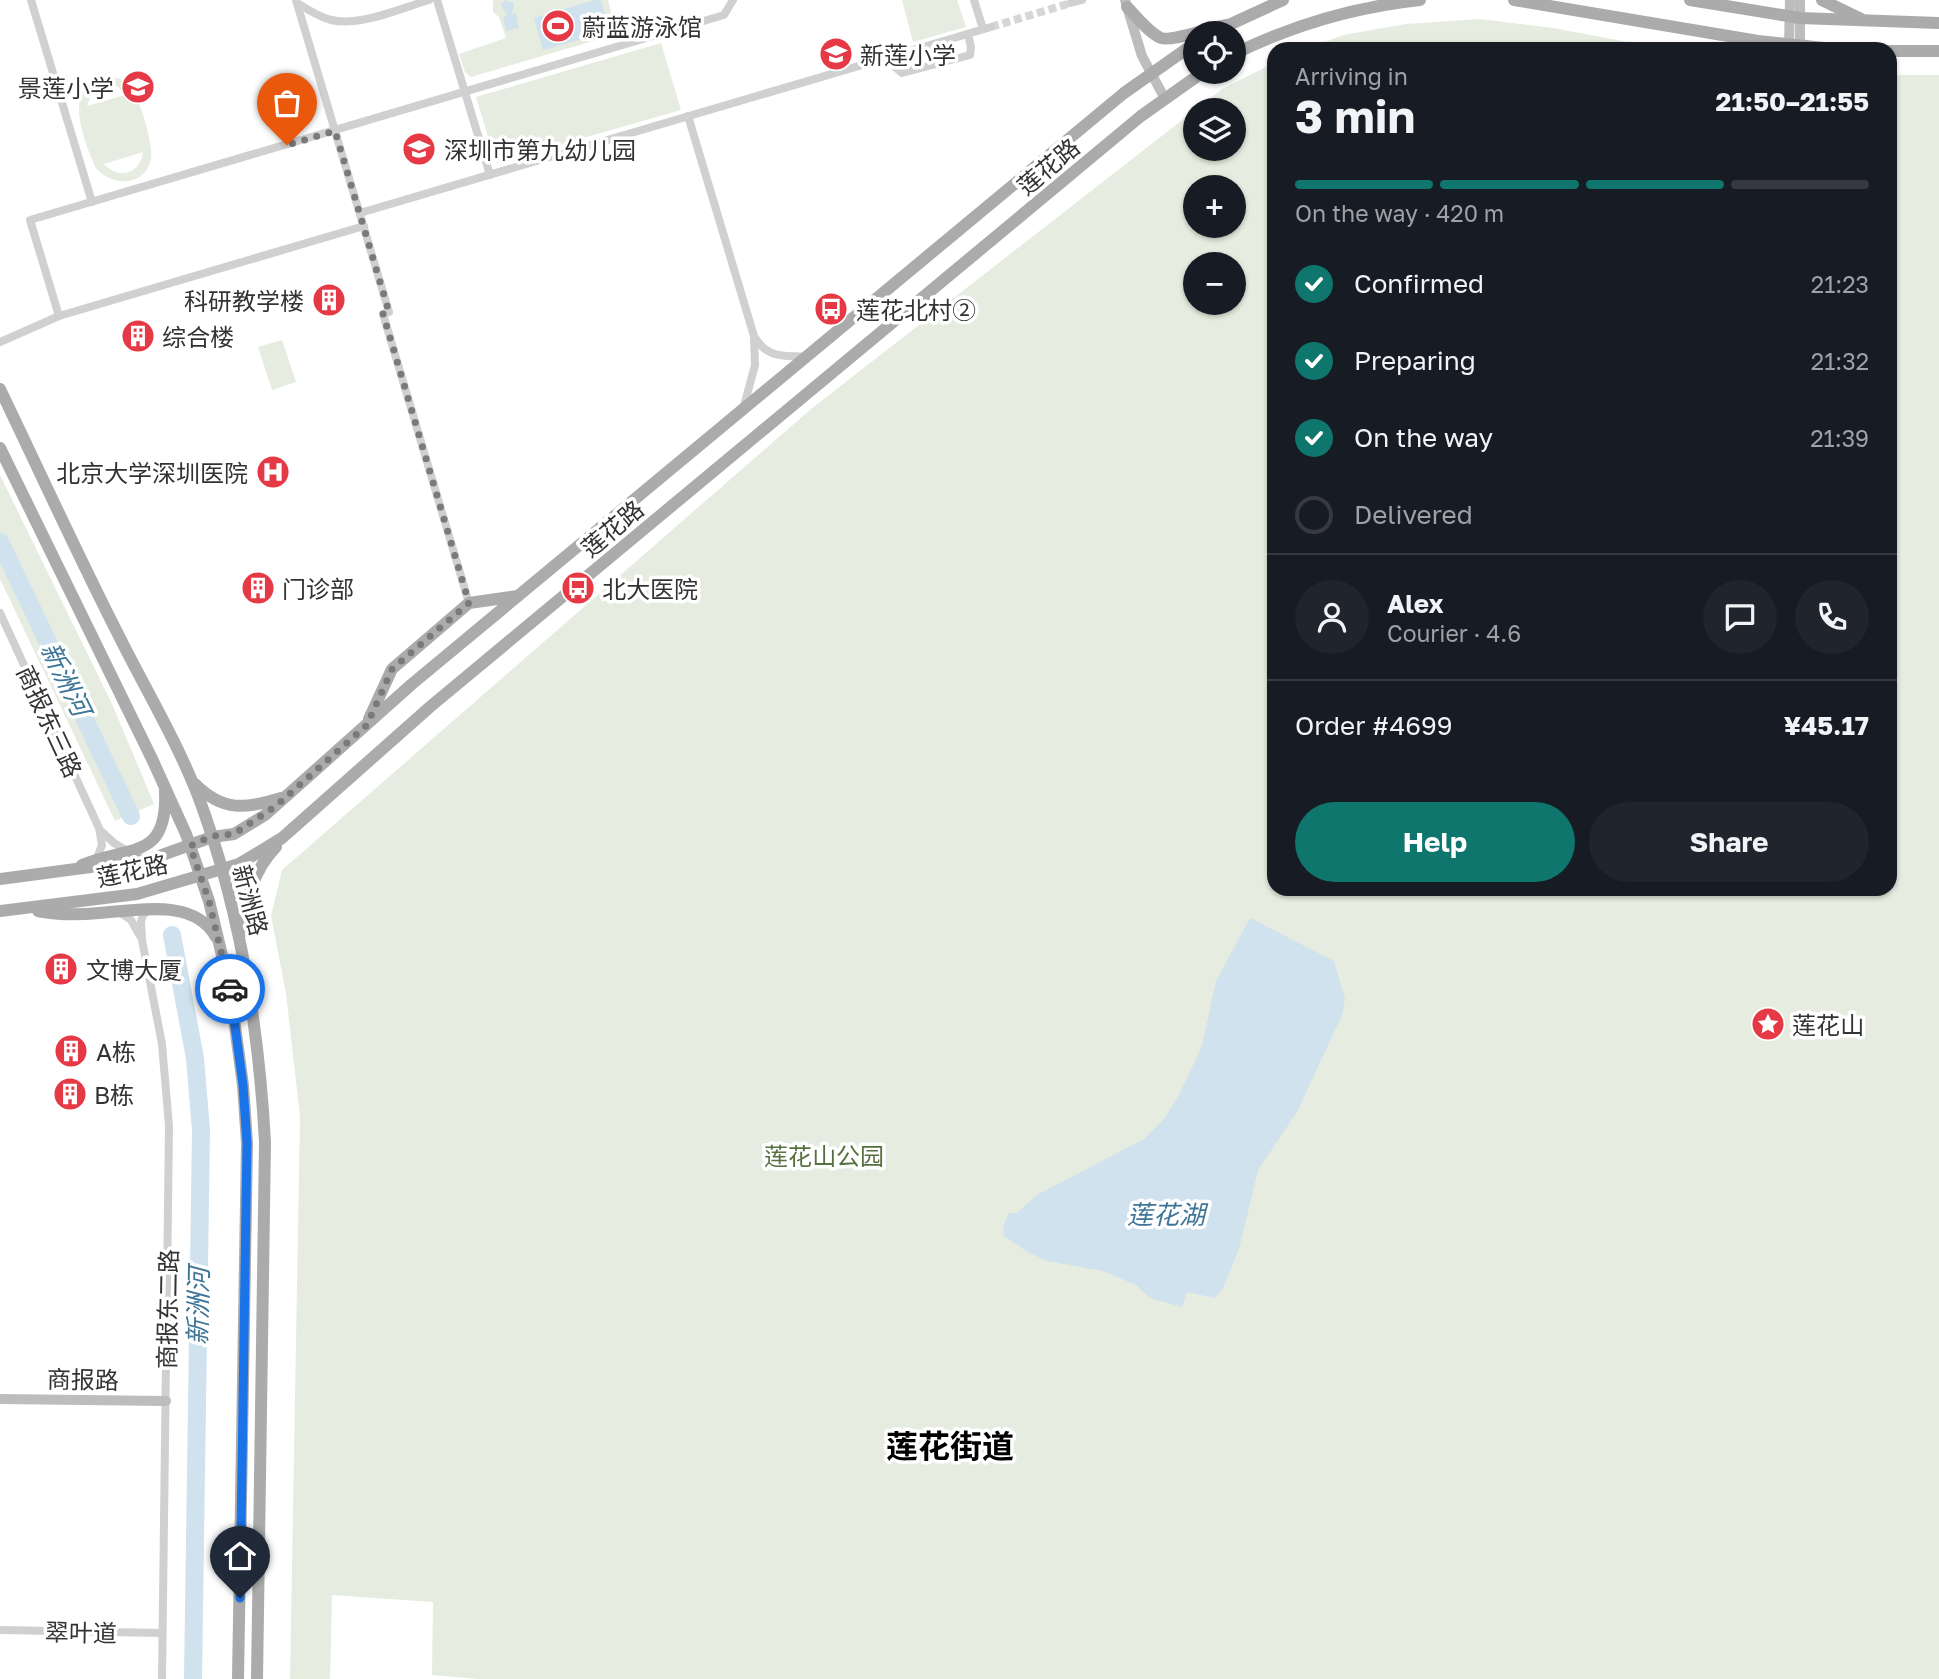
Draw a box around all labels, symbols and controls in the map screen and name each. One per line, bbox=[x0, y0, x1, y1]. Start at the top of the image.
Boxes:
sports icon: 蔚蓝游泳馆 bbox=[539, 7, 577, 45]
place label: 蔚蓝游泳馆 bbox=[582, 12, 702, 41]
map controls bbox=[1183, 21, 1246, 315]
button: locate bbox=[1183, 21, 1246, 84]
school or university icon: 新莲小学 bbox=[817, 35, 855, 73]
place label: 新莲小学 bbox=[860, 40, 956, 69]
text: Arriving in bbox=[1295, 62, 1408, 90]
school or university icon: 景莲小学 bbox=[119, 68, 157, 106]
place label: 景莲小学 bbox=[18, 73, 114, 102]
pin bbox=[257, 73, 317, 145]
icon: bag bbox=[268, 84, 306, 122]
text: 21:50–21:55 bbox=[1716, 86, 1869, 117]
text: 3 min bbox=[1295, 88, 1415, 143]
button: layers bbox=[1183, 98, 1246, 161]
school or university icon: 深圳市第九幼儿园 bbox=[400, 130, 438, 168]
street label: 莲花路 bbox=[1011, 132, 1085, 200]
place label: 深圳市第九幼儿园 bbox=[444, 135, 636, 164]
button: + bbox=[1183, 175, 1246, 238]
text: On the way · 420 m bbox=[1295, 199, 1504, 227]
button: − bbox=[1183, 252, 1246, 315]
icon: check bbox=[1295, 265, 1333, 303]
text: Confirmed bbox=[1354, 268, 1484, 299]
text: 21:23 bbox=[1811, 270, 1869, 298]
building icon: 科研教学楼 bbox=[310, 281, 348, 319]
place label: 科研教学楼 bbox=[184, 286, 304, 315]
bus stop icon: 莲花北村② bbox=[812, 290, 850, 328]
place label: 莲花北村② bbox=[856, 295, 976, 324]
building icon: 综合楼 bbox=[119, 317, 157, 355]
place label: 综合楼 bbox=[162, 322, 234, 351]
icon: check bbox=[1295, 342, 1333, 380]
text: Preparing bbox=[1354, 345, 1476, 376]
text: 21:32 bbox=[1811, 347, 1869, 375]
icon: check bbox=[1295, 419, 1333, 457]
text: On the way bbox=[1354, 422, 1493, 453]
text: 21:39 bbox=[1810, 424, 1869, 452]
hospital icon: 北京大学深圳医院 bbox=[254, 453, 292, 491]
place label: 北京大学深圳医院 bbox=[56, 458, 248, 487]
street label: 莲花路 bbox=[575, 494, 649, 562]
text: Delivered bbox=[1354, 499, 1473, 530]
building icon: 门诊部 bbox=[239, 569, 277, 607]
bus stop icon: 北大医院 bbox=[559, 569, 597, 607]
place label: 门诊部 bbox=[282, 574, 354, 603]
place label: 北大医院 bbox=[602, 574, 698, 603]
button: person bbox=[1295, 580, 1369, 654]
button: chat bbox=[1703, 580, 1777, 654]
button: phone bbox=[1795, 580, 1869, 654]
text: Alex bbox=[1387, 588, 1444, 619]
text: Courier · 4.6 bbox=[1387, 619, 1521, 647]
water label: 新洲河 bbox=[35, 637, 99, 725]
street label: 商报东三路 bbox=[12, 660, 88, 782]
text: Order #4699 bbox=[1295, 710, 1453, 741]
text: ¥45.17 bbox=[1784, 710, 1869, 741]
button: Help bbox=[1295, 802, 1575, 882]
button: Share bbox=[1589, 802, 1869, 882]
street label: 莲花路 bbox=[94, 848, 170, 892]
street label: 新洲路 bbox=[228, 861, 274, 939]
building icon: 文博大厦 bbox=[42, 950, 80, 988]
courier bbox=[195, 954, 265, 1024]
place label: 文博大厦 bbox=[86, 955, 182, 984]
icon: car bbox=[211, 970, 249, 1008]
place icon: 莲花山 bbox=[1749, 1005, 1787, 1043]
place label: 莲花山 bbox=[1792, 1010, 1864, 1039]
building icon: A栋 bbox=[52, 1032, 90, 1070]
place label: A栋 bbox=[96, 1037, 136, 1066]
building icon: B栋 bbox=[51, 1075, 89, 1113]
place label: B栋 bbox=[94, 1080, 134, 1109]
park label: 莲花山公园 bbox=[764, 1141, 884, 1170]
water label: 莲花湖 bbox=[1127, 1199, 1209, 1230]
street label: 商报东二路 bbox=[151, 1249, 183, 1369]
water label: 新洲河 bbox=[182, 1262, 214, 1345]
street label: 商报路 bbox=[47, 1364, 119, 1394]
district label: 莲花街道 bbox=[886, 1427, 1014, 1465]
pin bbox=[210, 1526, 270, 1598]
icon: home bbox=[221, 1537, 259, 1575]
street label: 翠叶道 bbox=[45, 1617, 117, 1647]

